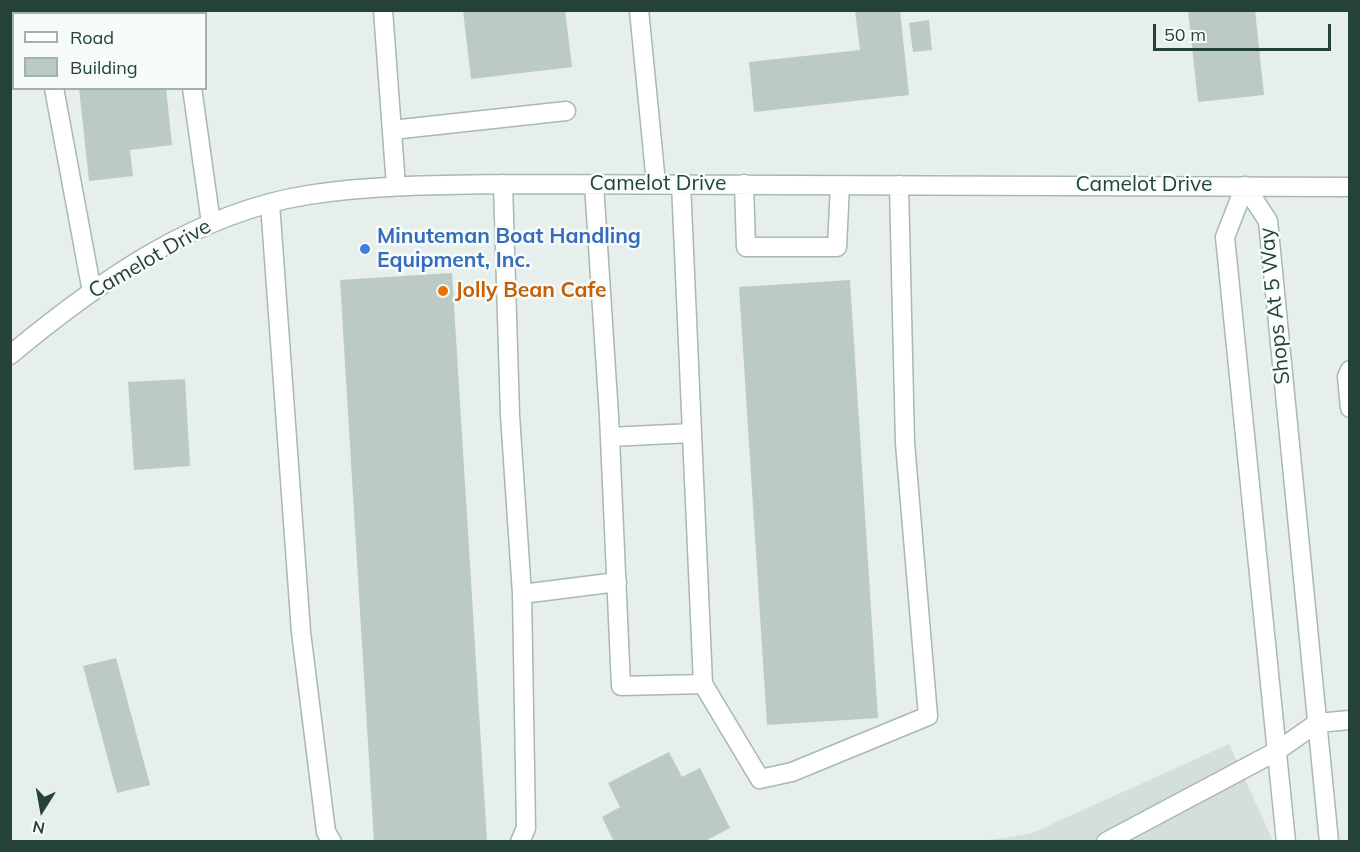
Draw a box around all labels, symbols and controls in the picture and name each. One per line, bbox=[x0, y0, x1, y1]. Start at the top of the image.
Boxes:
legend bbox=[12, 12, 207, 90]
scale bar bbox=[1156, 12, 1334, 50]
text: 50 m bbox=[1164, 23, 1206, 46]
text: Road bbox=[70, 26, 114, 49]
text: Building bbox=[70, 56, 138, 79]
street label: Camelot Drive bbox=[590, 171, 726, 197]
street label: Camelot Drive bbox=[1076, 172, 1212, 198]
street label: Camelot Drive bbox=[84, 214, 216, 304]
place label: Minuteman Boat Handling Equipment, Inc. bbox=[377, 224, 641, 274]
street label: Shops At 5 Way bbox=[1254, 226, 1296, 386]
marker: Minuteman Boat Handling Equipment, Inc. bbox=[358, 242, 372, 256]
place label: Jolly Bean Cafe bbox=[455, 278, 607, 304]
marker: Jolly Bean Cafe bbox=[436, 284, 450, 298]
north arrow bbox=[12, 780, 72, 840]
text: N bbox=[31, 817, 46, 839]

